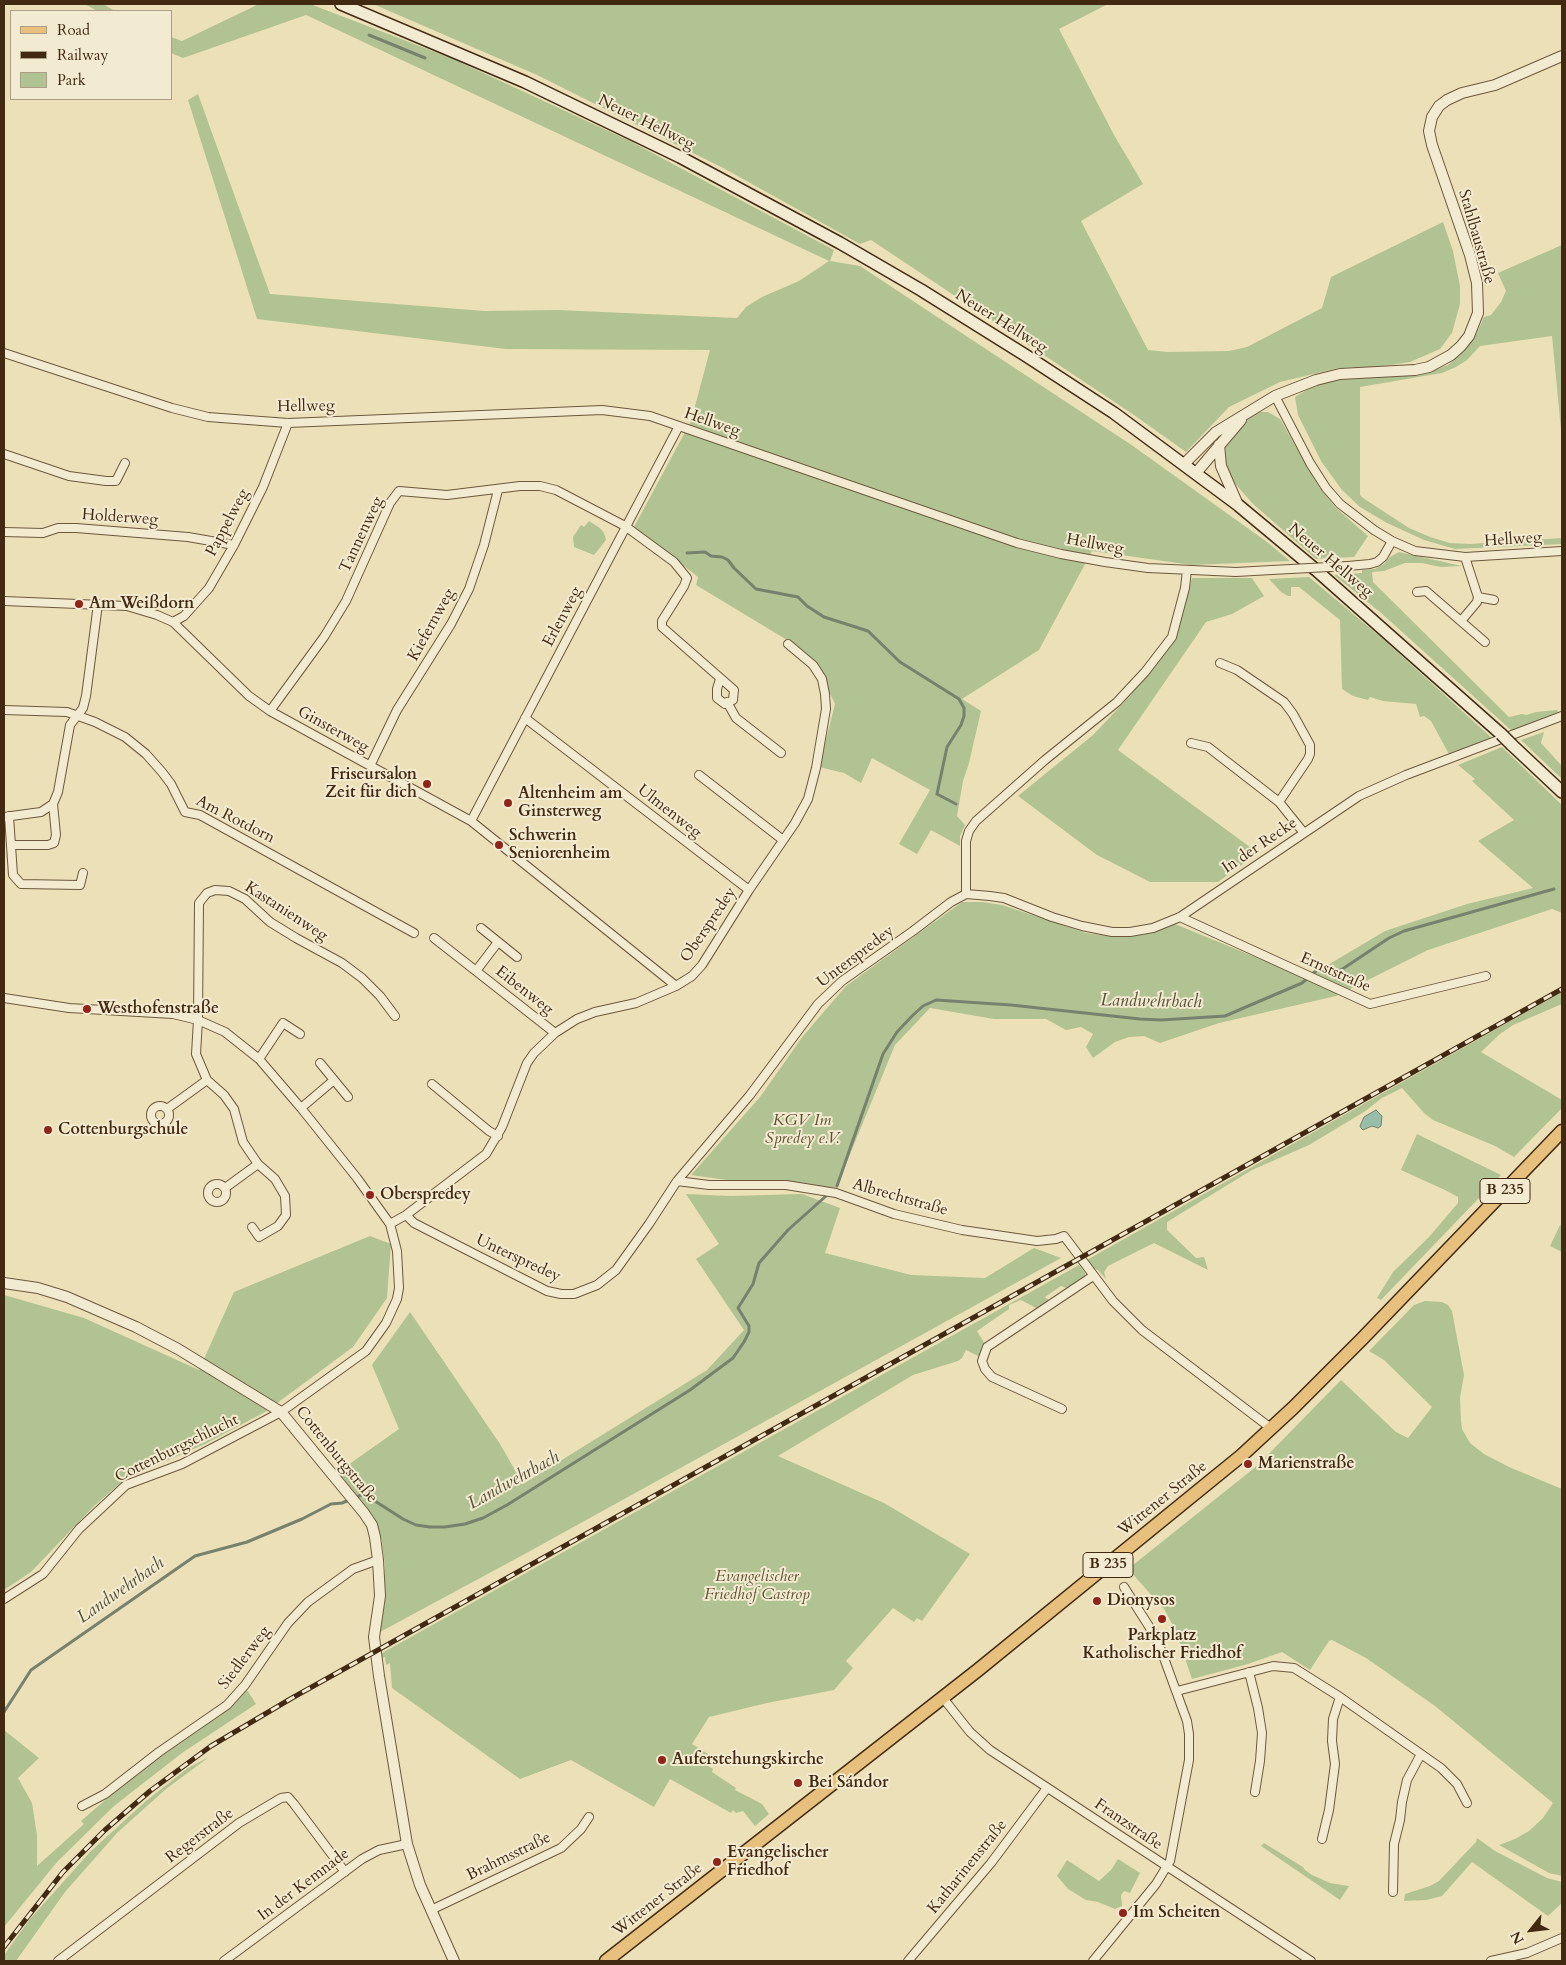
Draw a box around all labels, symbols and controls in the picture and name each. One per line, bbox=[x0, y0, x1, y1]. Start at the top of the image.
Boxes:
legend bbox=[10, 10, 172, 100]
text: Road bbox=[57, 20, 90, 40]
text: Railway bbox=[57, 45, 108, 65]
text: Park bbox=[57, 70, 86, 90]
street label: Neuer Hellweg bbox=[595, 91, 697, 155]
street label: Stahlbaustraße bbox=[1453, 188, 1499, 286]
street label: Neuer Hellweg bbox=[951, 286, 1051, 358]
street label: Hellweg bbox=[277, 397, 335, 417]
street label: Hellweg bbox=[682, 405, 742, 441]
street label: Pappelweg bbox=[202, 486, 254, 560]
street label: Tannenweg bbox=[336, 494, 388, 576]
street label: Holderweg bbox=[81, 506, 159, 530]
street label: Neuer Hellweg bbox=[1284, 520, 1376, 602]
street label: Hellweg bbox=[1483, 528, 1543, 552]
street label: Hellweg bbox=[1065, 531, 1125, 559]
street label: Erlenweg bbox=[539, 584, 587, 650]
street label: Kiefernweg bbox=[404, 585, 460, 665]
place label: Am Weißdorn bbox=[89, 594, 194, 614]
marker: Am Weißdorn bbox=[73, 598, 85, 610]
street label: Ginsterweg bbox=[294, 702, 372, 758]
place label: Friseursalon Zeit für dich bbox=[325, 765, 417, 803]
marker: Friseursalon Zeit für dich bbox=[421, 778, 433, 790]
street label: Ulmenweg bbox=[633, 781, 705, 843]
place label: Altenheim am Ginsterweg bbox=[518, 784, 622, 822]
street label: Am Rotdorn bbox=[192, 792, 278, 848]
marker: Altenheim am Ginsterweg bbox=[502, 797, 514, 809]
street label: In der Recke bbox=[1219, 814, 1301, 878]
place label: Schwerin Seniorenheim bbox=[509, 826, 610, 864]
marker: Schwerin Seniorenheim bbox=[493, 839, 505, 851]
street label: Kastanienweg bbox=[241, 878, 331, 946]
street label: Oberspredey bbox=[677, 884, 741, 966]
street label: Unterspredey bbox=[814, 922, 898, 992]
street label: Ernststraße bbox=[1297, 949, 1373, 997]
street label: Eibenweg bbox=[491, 962, 557, 1020]
water label: Landwehrbach bbox=[1100, 990, 1202, 1014]
place label: Westhofenstraße bbox=[97, 999, 219, 1019]
marker: Westhofenstraße bbox=[81, 1003, 93, 1015]
park label: KGV Im Spredey e.V. bbox=[765, 1111, 839, 1149]
place label: Cottenburgschule bbox=[58, 1120, 188, 1140]
marker: Cottenburgschule bbox=[42, 1124, 54, 1136]
street label: Albrechtstraße bbox=[850, 1175, 950, 1221]
road number: B 235 bbox=[1480, 1178, 1530, 1204]
place label: Oberspredey bbox=[380, 1185, 471, 1205]
marker: Oberspredey bbox=[364, 1189, 376, 1201]
street label: Unterspredey bbox=[472, 1231, 564, 1287]
street label: Cottenburgstraße bbox=[291, 1403, 381, 1507]
street label: Cottenburgschlucht bbox=[112, 1411, 242, 1487]
water label: Landwehrbach bbox=[465, 1447, 563, 1515]
place label: Marienstraße bbox=[1258, 1454, 1354, 1474]
street label: Wittener Straße bbox=[1115, 1457, 1211, 1541]
marker: Marienstraße bbox=[1242, 1458, 1254, 1470]
road number: B 235 bbox=[1083, 1552, 1133, 1578]
water label: Landwehrbach bbox=[73, 1553, 169, 1629]
park label: Evangelischer Friedhof Castrop bbox=[704, 1567, 810, 1605]
place label: Dionysos bbox=[1107, 1591, 1175, 1611]
marker: Dionysos bbox=[1091, 1595, 1103, 1607]
marker: Parkplatz Katholischer Friedhof bbox=[1156, 1613, 1168, 1625]
street label: Siedlerweg bbox=[215, 1622, 275, 1694]
place label: Parkplatz Katholischer Friedhof bbox=[1083, 1626, 1241, 1664]
place label: Auferstehungskirche bbox=[672, 1750, 824, 1770]
marker: Auferstehungskirche bbox=[656, 1754, 668, 1766]
place label: Bei Sándor bbox=[808, 1773, 888, 1793]
marker: Bei Sándor bbox=[792, 1777, 804, 1789]
street label: Franzstraße bbox=[1090, 1795, 1166, 1855]
street label: Regerstraße bbox=[162, 1804, 238, 1868]
street label: Katharinenstraße bbox=[924, 1816, 1012, 1918]
street label: Brahmsstraße bbox=[464, 1828, 554, 1886]
place label: Evangelischer Friedhof bbox=[727, 1843, 828, 1881]
street label: In der Kemnade bbox=[255, 1844, 353, 1926]
marker: Evangelischer Friedhof bbox=[711, 1856, 723, 1868]
street label: Wittener Straße bbox=[609, 1859, 707, 1941]
place label: Im Scheiten bbox=[1133, 1903, 1220, 1923]
north arrow bbox=[1506, 1905, 1556, 1955]
marker: Im Scheiten bbox=[1117, 1907, 1129, 1919]
text: N bbox=[1506, 1928, 1529, 1947]

